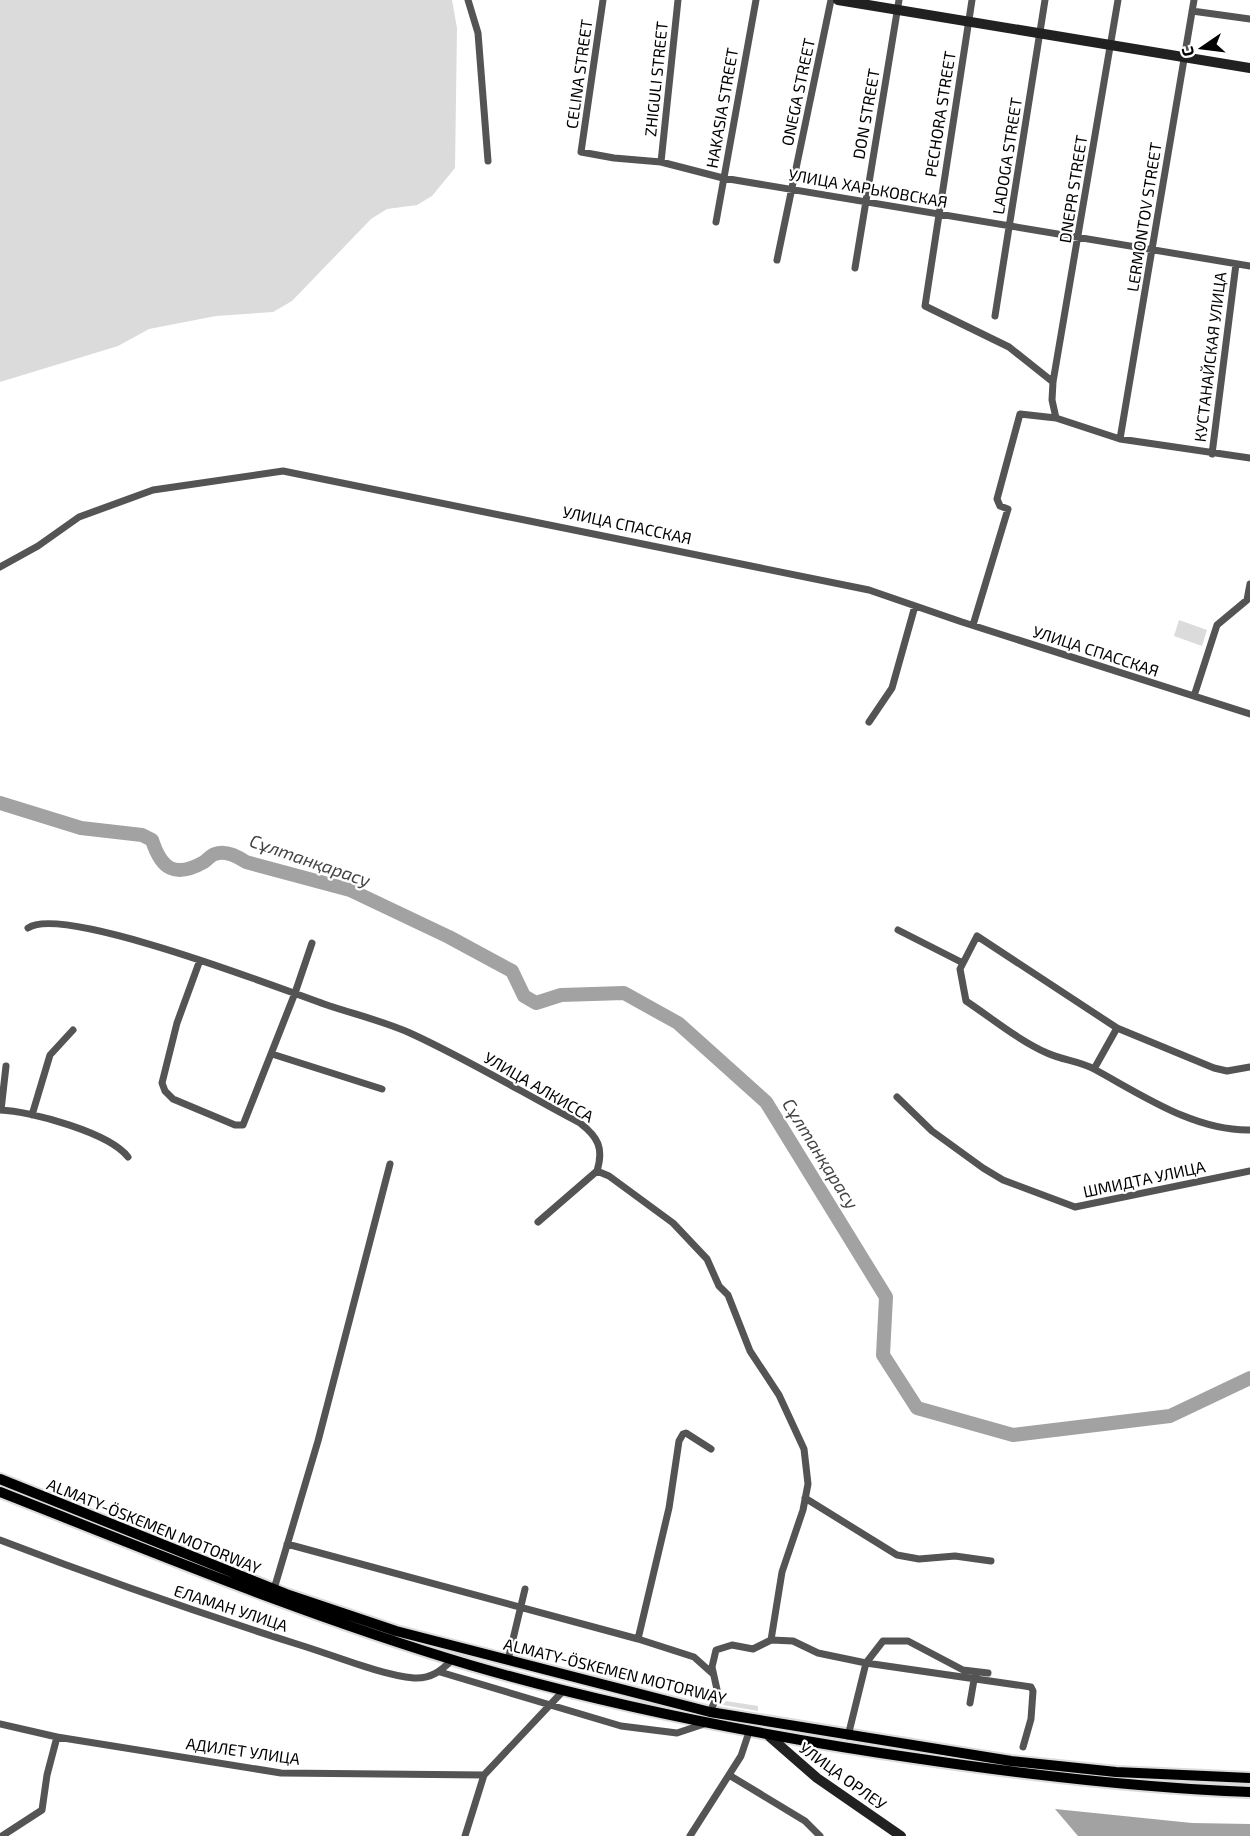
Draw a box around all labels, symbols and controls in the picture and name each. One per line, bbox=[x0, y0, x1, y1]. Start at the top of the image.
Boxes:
street label: CELINA STREET bbox=[561, 18, 596, 130]
north arrow bbox=[1172, 18, 1232, 78]
street label: ZHIGULI STREET bbox=[640, 20, 671, 138]
street label: ONEGA STREET bbox=[777, 36, 818, 147]
text: С bbox=[1177, 45, 1197, 59]
street label: HAKASIA STREET bbox=[702, 46, 741, 170]
street label: PECHORA STREET bbox=[920, 50, 959, 178]
street label: DON STREET bbox=[848, 67, 883, 161]
street label: LADOGA STREET bbox=[988, 96, 1025, 216]
street label: DNEPR STREET bbox=[1055, 134, 1090, 244]
street label: LERMONTOV STREET bbox=[1122, 141, 1165, 293]
street label: УЛИЦА ХАРЬКОВСКАЯ bbox=[787, 164, 949, 211]
street label: КУСТАНАЙСКАЯ УЛИЦА bbox=[1190, 271, 1229, 443]
street label: УЛИЦА СПАССКАЯ bbox=[561, 502, 693, 547]
street label: УЛИЦА СПАССКАЯ bbox=[1031, 621, 1162, 680]
water label: Сұлтанқарасу bbox=[247, 829, 374, 891]
street label: УЛИЦА АЛКИССА bbox=[481, 1047, 597, 1126]
water label: Сұлтанқарасу bbox=[778, 1094, 864, 1213]
street label: ШМИДТА УЛИЦА bbox=[1081, 1156, 1207, 1201]
street label: ALMATY-ÖSKEMEN MOTORWAY bbox=[44, 1474, 264, 1577]
street label: ЕЛАМАН УЛИЦА bbox=[172, 1580, 290, 1635]
street label: ALMATY-ÖSKEMEN MOTORWAY bbox=[502, 1634, 728, 1707]
street label: АДИЛЕТ УЛИЦА bbox=[185, 1733, 301, 1768]
street label: УЛИЦА ОРЛЕУ bbox=[796, 1738, 890, 1814]

